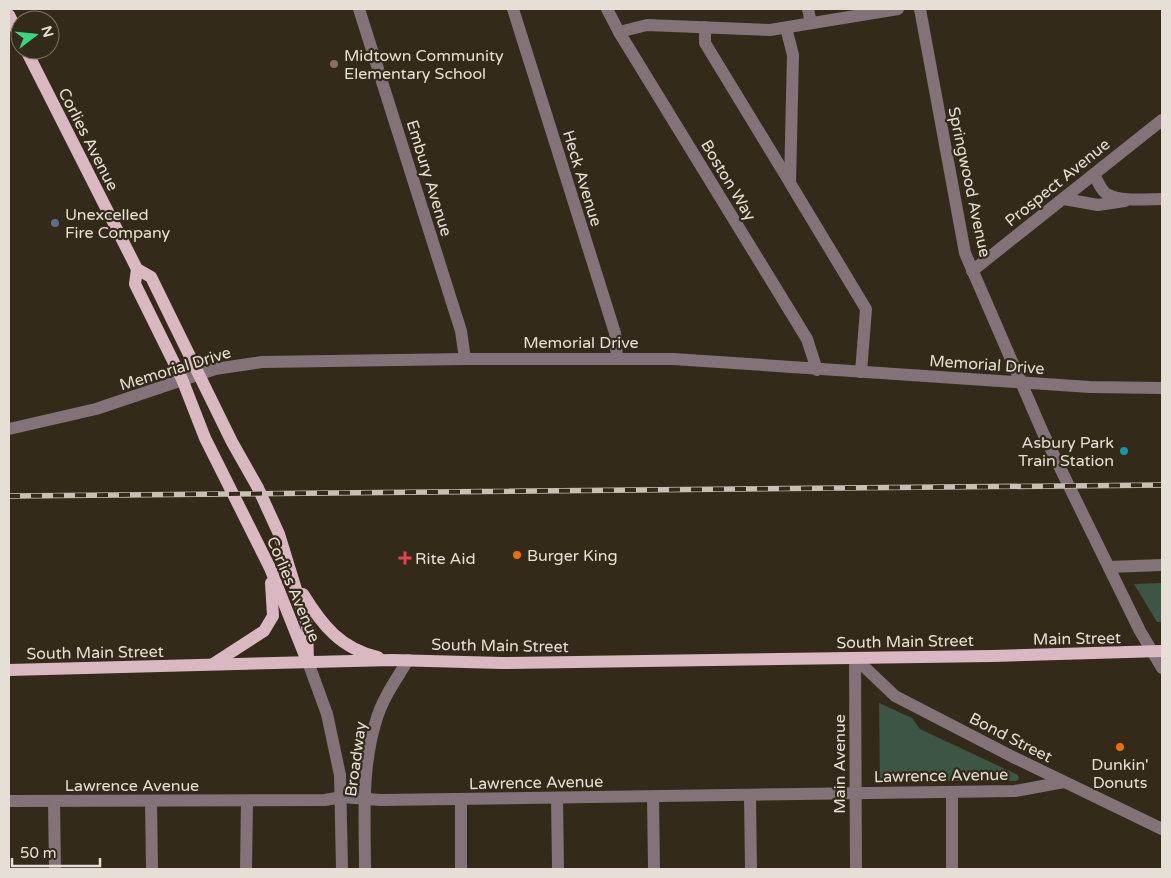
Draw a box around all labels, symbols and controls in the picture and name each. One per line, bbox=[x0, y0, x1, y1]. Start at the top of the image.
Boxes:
north arrow bbox=[10, 10, 60, 60]
text: N bbox=[37, 24, 57, 39]
place label: Midtown Community Elementary School bbox=[344, 46, 504, 84]
marker: Midtown Community Elementary School bbox=[328, 58, 340, 70]
street label: Corlies Avenue bbox=[54, 85, 123, 194]
street label: Springwood Avenue bbox=[943, 105, 995, 259]
street label: Embury Avenue bbox=[402, 118, 456, 239]
street label: Heck Avenue bbox=[558, 128, 606, 229]
street label: Prospect Avenue bbox=[1001, 134, 1114, 231]
street label: Boston Way bbox=[696, 136, 760, 225]
place label: Unexcelled Fire Company bbox=[65, 205, 171, 243]
marker: Unexcelled Fire Company bbox=[49, 217, 61, 229]
street label: Memorial Drive bbox=[523, 333, 639, 353]
street label: Memorial Drive bbox=[117, 343, 233, 395]
street label: Memorial Drive bbox=[929, 351, 1045, 379]
place label: Asbury Park Train Station bbox=[1018, 433, 1114, 471]
marker: Asbury Park Train Station bbox=[1118, 445, 1130, 457]
street label: Corlies Avenue bbox=[262, 534, 324, 645]
place label: Burger King bbox=[527, 546, 618, 566]
place label: Rite Aid bbox=[415, 549, 476, 569]
marker: Burger King bbox=[511, 549, 523, 561]
marker: Rite Aid bbox=[399, 552, 411, 564]
street label: Main Street bbox=[1033, 628, 1121, 650]
street label: South Main Street bbox=[836, 631, 974, 653]
street label: South Main Street bbox=[431, 635, 569, 657]
street label: South Main Street bbox=[26, 642, 164, 664]
street label: Bond Street bbox=[966, 708, 1055, 767]
street label: Main Avenue bbox=[830, 714, 850, 814]
street label: Broadway bbox=[341, 720, 371, 798]
marker: Dunkin' Donuts bbox=[1114, 741, 1126, 753]
place label: Dunkin' Donuts bbox=[1091, 755, 1149, 793]
street label: Lawrence Avenue bbox=[874, 765, 1008, 787]
street label: Lawrence Avenue bbox=[469, 772, 603, 794]
street label: Lawrence Avenue bbox=[65, 776, 199, 796]
scale bar bbox=[12, 836, 100, 868]
text: 50 m bbox=[20, 844, 57, 862]

